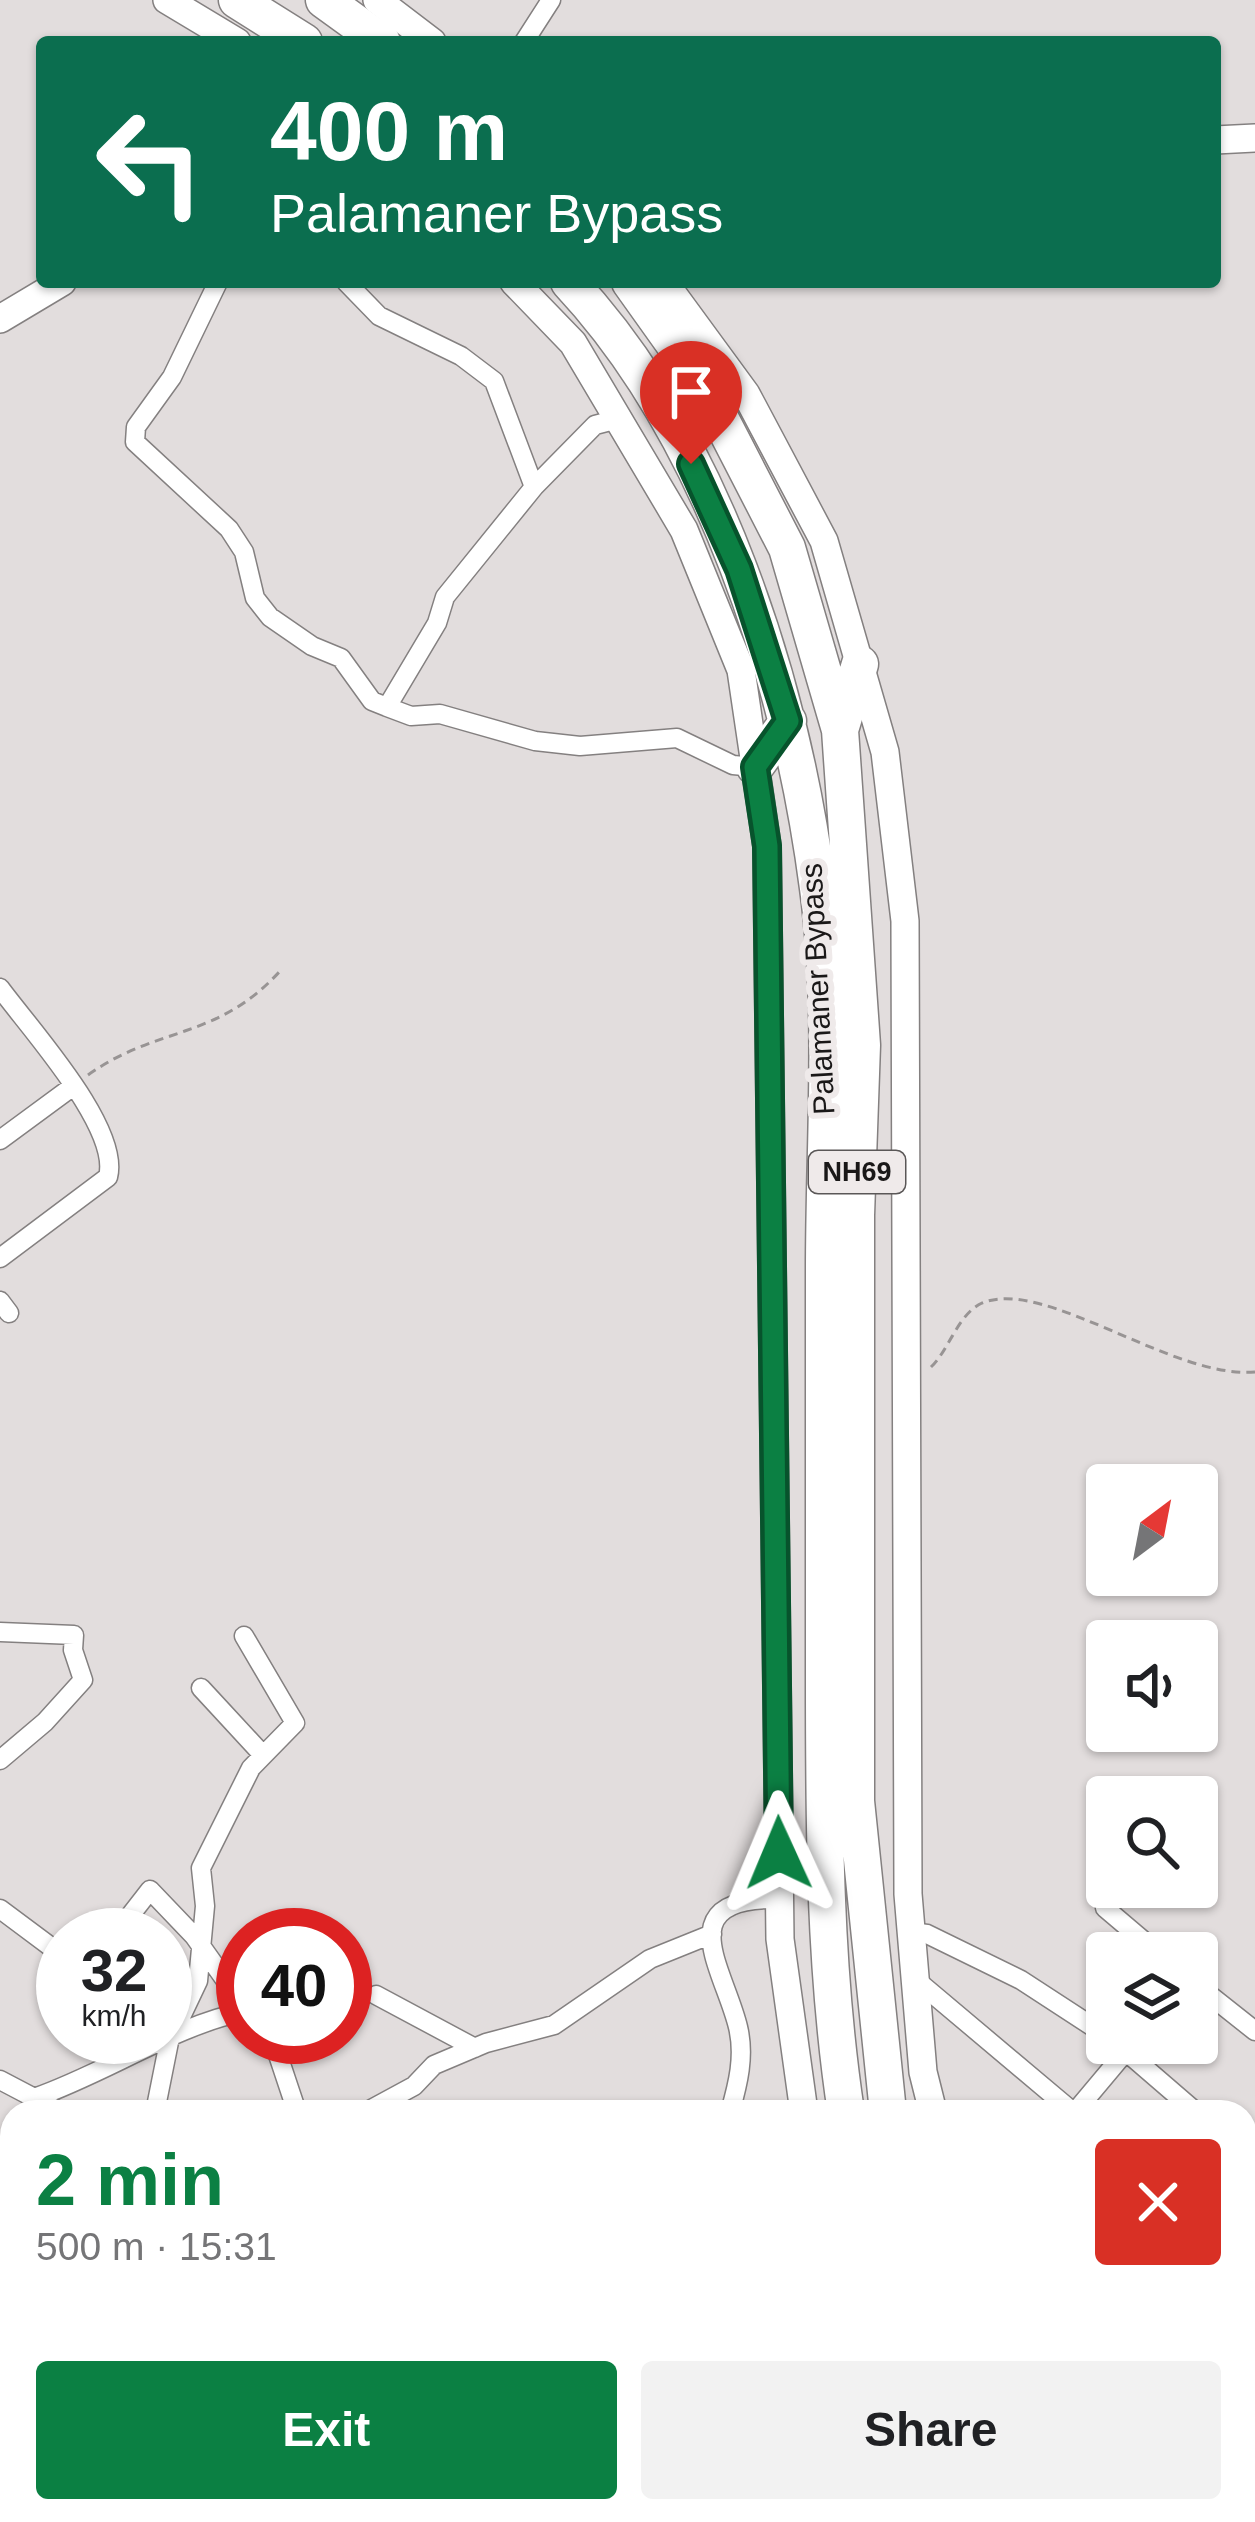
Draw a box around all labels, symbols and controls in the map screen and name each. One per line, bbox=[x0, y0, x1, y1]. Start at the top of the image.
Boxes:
icon: left bbox=[72, 84, 228, 240]
text: 400 m bbox=[270, 84, 508, 178]
text: Palamaner Bypass bbox=[270, 183, 723, 243]
pin bbox=[640, 341, 742, 464]
icon: arrive bbox=[658, 359, 724, 425]
street label: Palamaner Bypass bbox=[794, 862, 841, 1116]
road number: NH69 bbox=[809, 1151, 905, 1193]
north arrow bbox=[1086, 1464, 1218, 1596]
map controls bbox=[1086, 1464, 1218, 2064]
button: sound bbox=[1086, 1620, 1218, 1752]
button: search bbox=[1086, 1776, 1218, 1908]
position arrow bbox=[716, 1790, 842, 1916]
speed limit sign: 40 bbox=[216, 1908, 372, 2064]
button: layers bbox=[1086, 1932, 1218, 2064]
text: 32 bbox=[81, 1937, 147, 2004]
text: km/h bbox=[81, 1999, 147, 2032]
button: close bbox=[1095, 2139, 1221, 2265]
text: 2 min bbox=[36, 2140, 224, 2220]
text: 500 m · 15:31 bbox=[36, 2225, 277, 2268]
button: Exit bbox=[36, 2361, 617, 2499]
button: Share bbox=[641, 2361, 1221, 2499]

